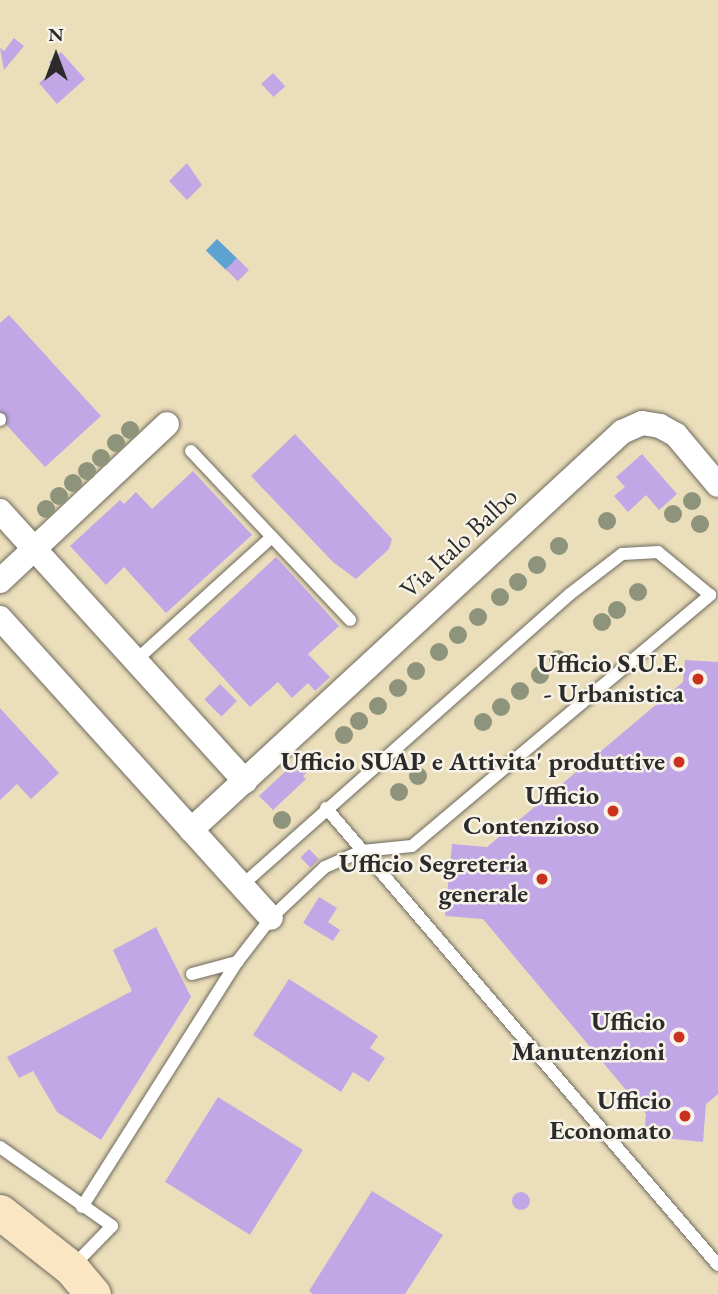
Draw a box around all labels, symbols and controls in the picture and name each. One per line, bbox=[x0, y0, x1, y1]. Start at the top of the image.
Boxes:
north arrow bbox=[21, 21, 91, 91]
text: N bbox=[48, 22, 64, 47]
street label: Via Italo Balbo bbox=[394, 481, 524, 605]
place label: Ufficio S.U.E. - Urbanistica bbox=[537, 648, 684, 710]
marker: Ufficio S.U.E. - Urbanistica bbox=[690, 671, 706, 687]
place label: Ufficio SUAP e Attivita' produttive bbox=[281, 746, 665, 778]
marker: Ufficio SUAP e Attivita' produttive bbox=[671, 754, 687, 770]
place label: Ufficio Contenzioso bbox=[463, 780, 599, 842]
marker: Ufficio Contenzioso bbox=[605, 803, 621, 819]
place label: Ufficio Segreteria generale bbox=[339, 848, 528, 910]
marker: Ufficio Segreteria generale bbox=[534, 871, 550, 887]
place label: Ufficio Manutenzioni bbox=[511, 1006, 665, 1068]
marker: Ufficio Manutenzioni bbox=[671, 1029, 687, 1045]
place label: Ufficio Economato bbox=[550, 1085, 671, 1146]
marker: Ufficio Economato bbox=[677, 1108, 693, 1124]

